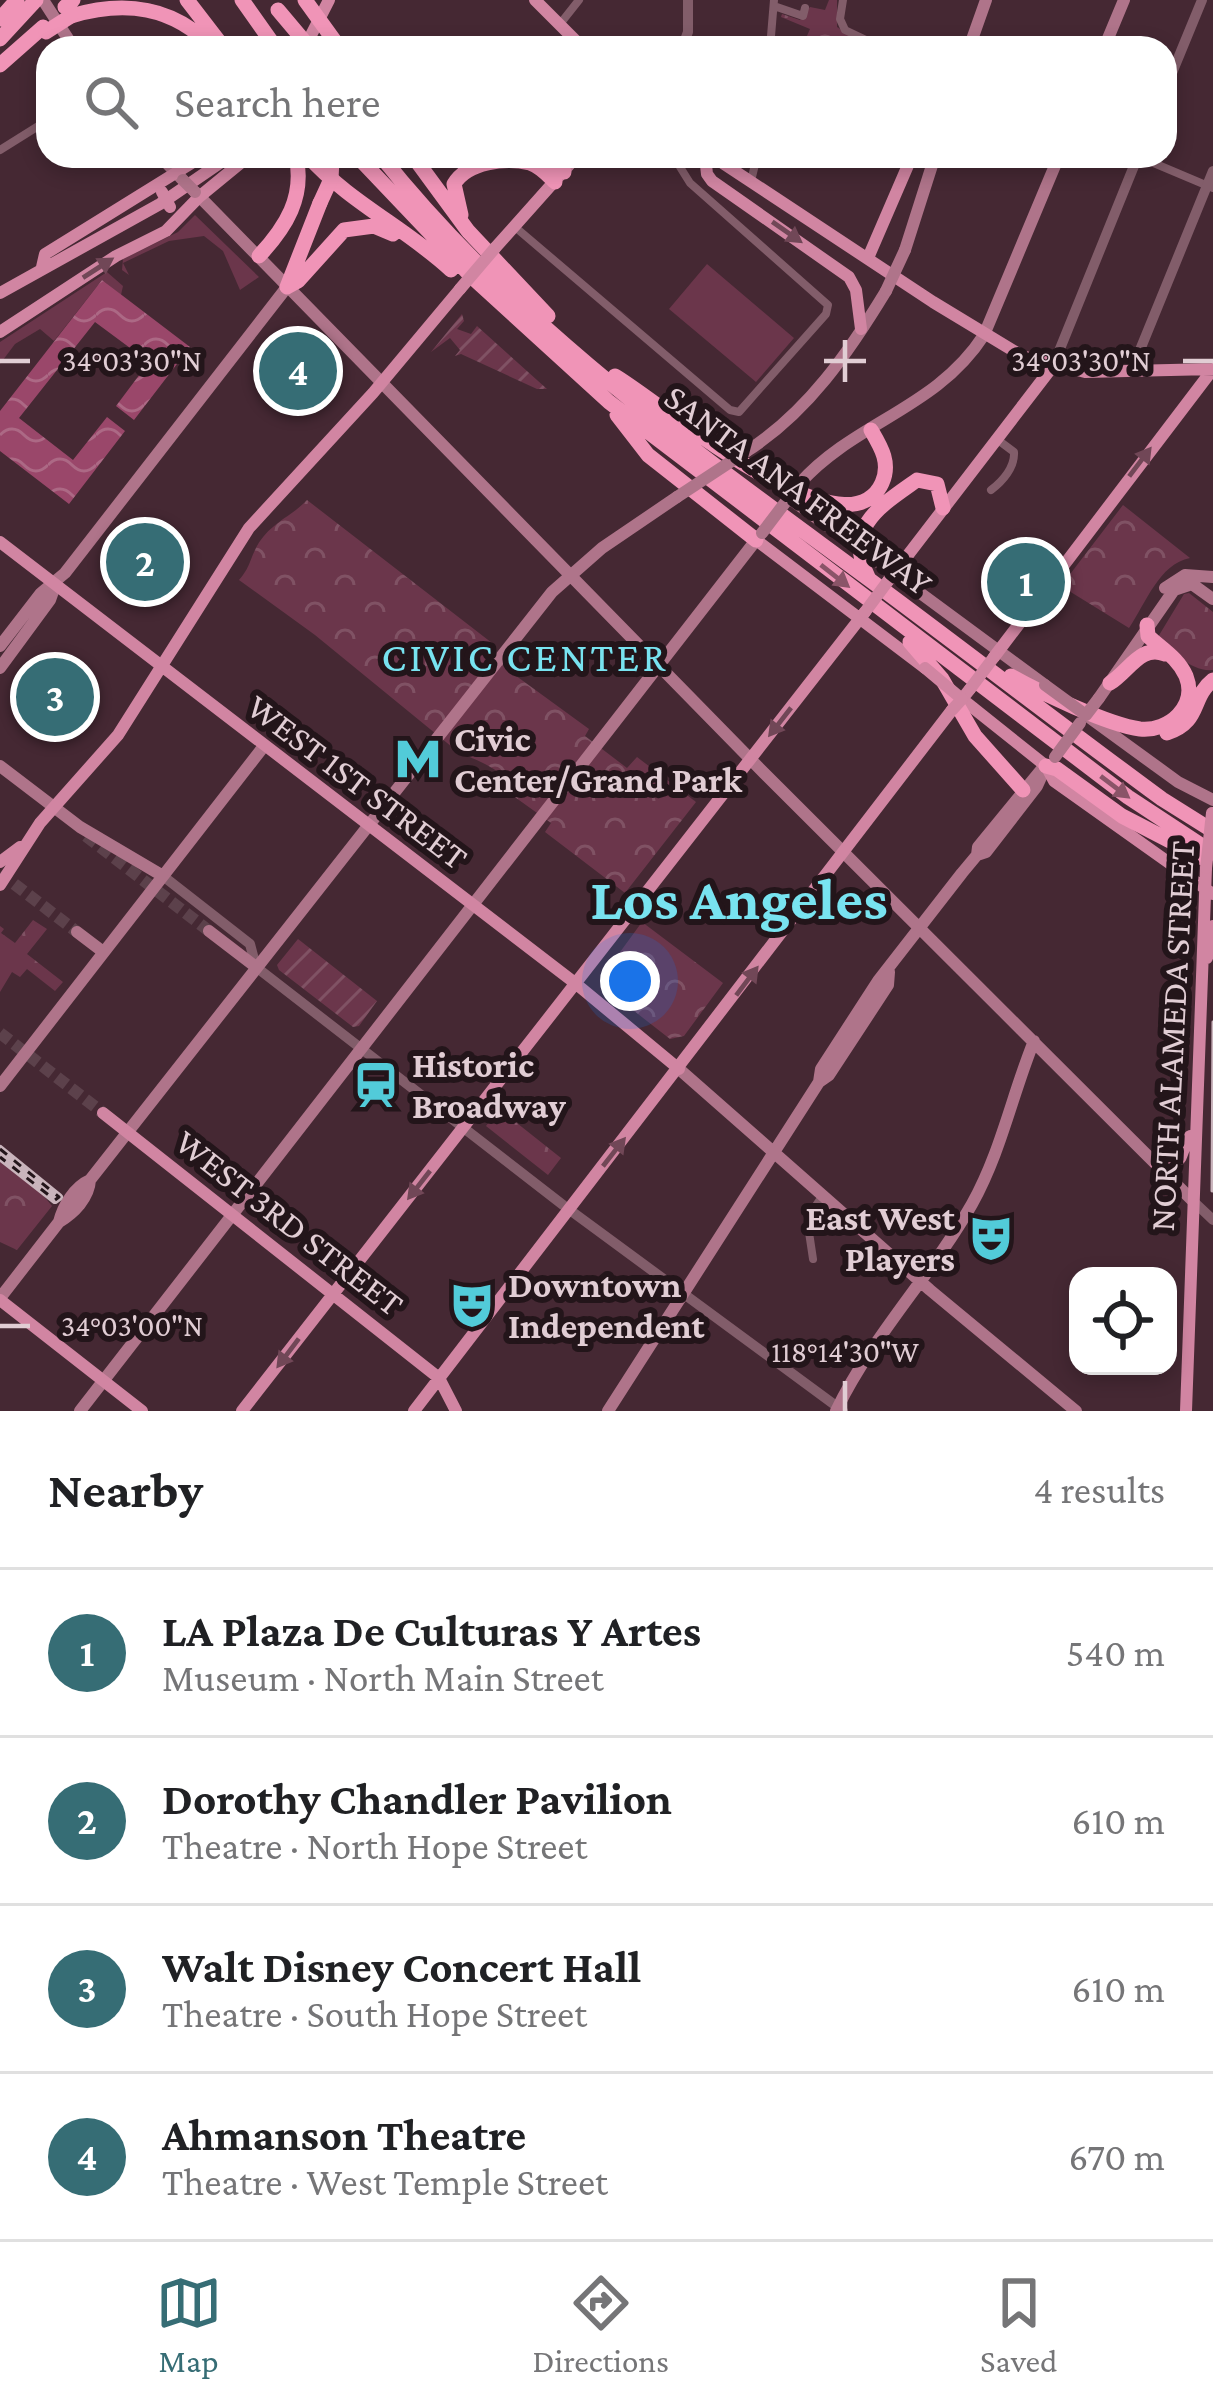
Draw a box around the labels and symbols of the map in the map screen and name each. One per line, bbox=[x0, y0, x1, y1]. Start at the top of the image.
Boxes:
one-way arrow bbox=[770, 220, 803, 243]
one-way arrow bbox=[82, 258, 115, 280]
pin: 4 bbox=[259, 326, 337, 416]
text: 34°03'30"N bbox=[62, 344, 202, 377]
text: 34°03'30"N bbox=[1011, 344, 1151, 377]
street label: SANTA ANA FREEWAY bbox=[657, 376, 941, 604]
one-way arrow bbox=[1128, 446, 1152, 478]
pin: 2 bbox=[106, 517, 184, 607]
pin: 1 bbox=[987, 537, 1065, 627]
one-way arrow bbox=[819, 564, 851, 588]
district label: CIVIC CENTER bbox=[382, 633, 668, 680]
pin: 3 bbox=[16, 652, 94, 742]
street label: WEST 1ST STREET bbox=[239, 686, 475, 878]
one-way arrow bbox=[768, 707, 793, 738]
place label: Civic Center/Grand Park bbox=[454, 719, 742, 800]
metro station icon: Civic Center/Grand Park bbox=[393, 734, 443, 784]
one-way arrow bbox=[1099, 775, 1131, 799]
street label: NORTH ALAMEDA STREET bbox=[1142, 840, 1202, 1232]
district label: Los Angeles bbox=[590, 865, 888, 932]
your location bbox=[600, 951, 660, 1011]
one-way arrow bbox=[734, 965, 759, 996]
place label: Historic Broadway bbox=[412, 1045, 566, 1126]
station icon: Historic Broadway bbox=[351, 1060, 401, 1110]
street label: WEST 3RD STREET bbox=[167, 1121, 411, 1324]
one-way arrow bbox=[601, 1137, 626, 1168]
one-way arrow bbox=[407, 1170, 432, 1201]
place label: East West Players bbox=[806, 1198, 956, 1279]
theatre icon: East West Players bbox=[966, 1213, 1016, 1263]
place label: Downtown Independent bbox=[508, 1265, 706, 1346]
theatre icon: Downtown Independent bbox=[447, 1280, 497, 1330]
text: 34°03'00"N bbox=[61, 1309, 203, 1342]
text: 118°14'30"W bbox=[771, 1335, 919, 1368]
one-way arrow bbox=[276, 1337, 300, 1368]

